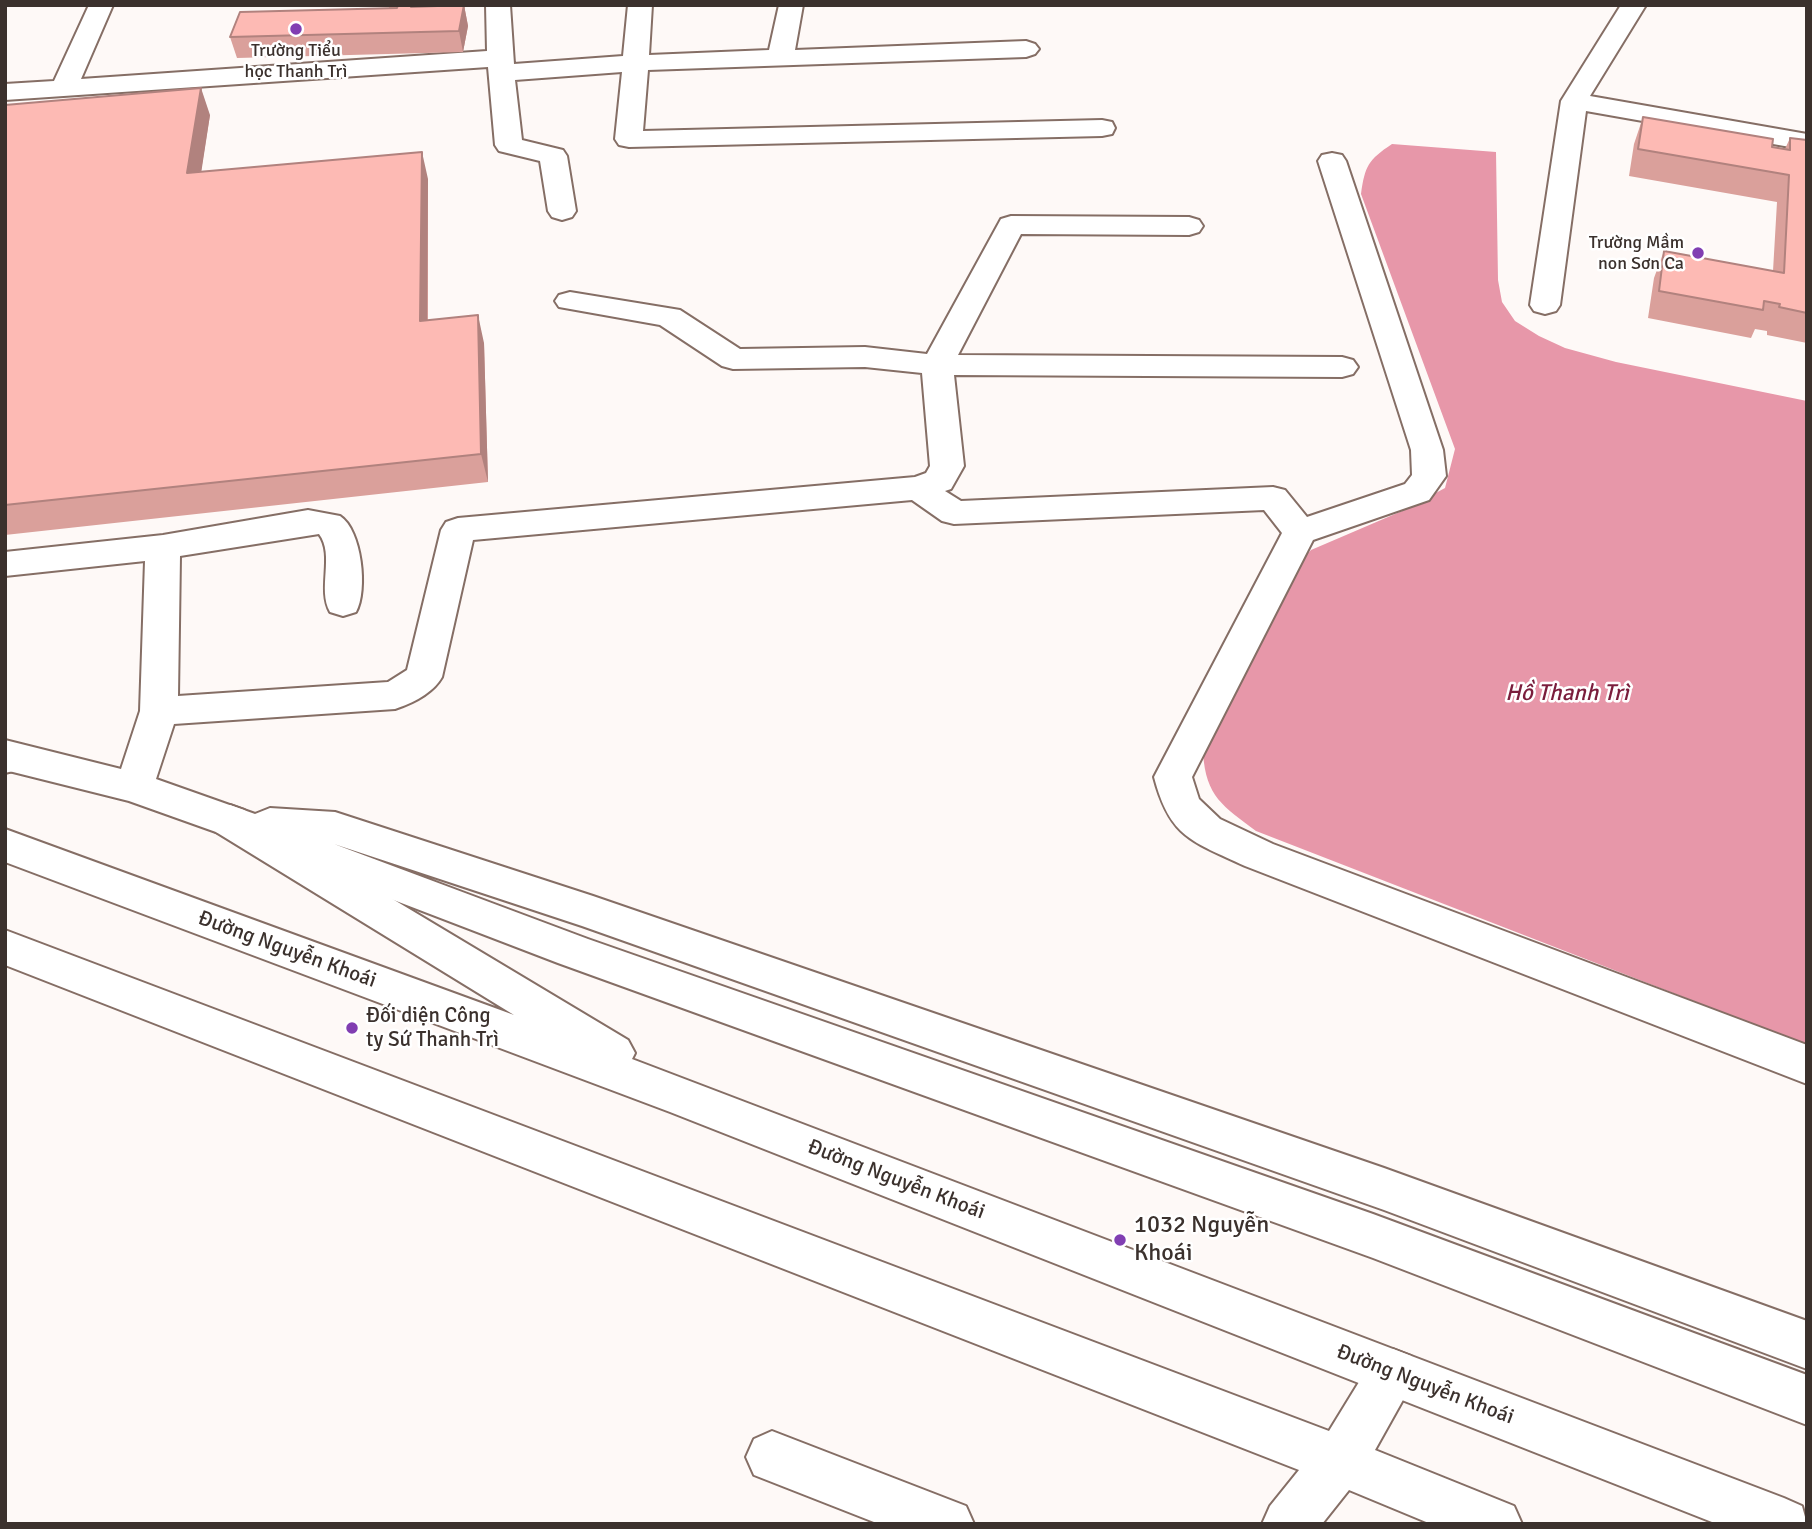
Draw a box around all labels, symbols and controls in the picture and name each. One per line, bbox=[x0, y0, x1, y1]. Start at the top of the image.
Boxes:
marker: Trường Tiểu học Thanh Trì bbox=[288, 21, 304, 37]
place label: Trường Tiểu học Thanh Trì bbox=[245, 40, 347, 82]
place label: Trường Mầm non Sơn Ca bbox=[1589, 232, 1684, 274]
marker: Trường Mầm non Sơn Ca bbox=[1690, 245, 1706, 261]
water label: Hồ Thanh Trì bbox=[1505, 680, 1629, 708]
street label: Đường Nguyễn Khoái bbox=[194, 906, 380, 994]
place label: Đối diện Công ty Sứ Thanh Trì bbox=[366, 1003, 499, 1053]
marker: Đối diện Công ty Sứ Thanh Trì bbox=[344, 1020, 360, 1036]
street label: Đường Nguyễn Khoái bbox=[804, 1135, 988, 1225]
place label: 1032 Nguyễn Khoái bbox=[1134, 1212, 1269, 1268]
marker: 1032 Nguyễn Khoái bbox=[1112, 1232, 1128, 1248]
street label: Đường Nguyễn Khoái bbox=[1333, 1340, 1517, 1430]

